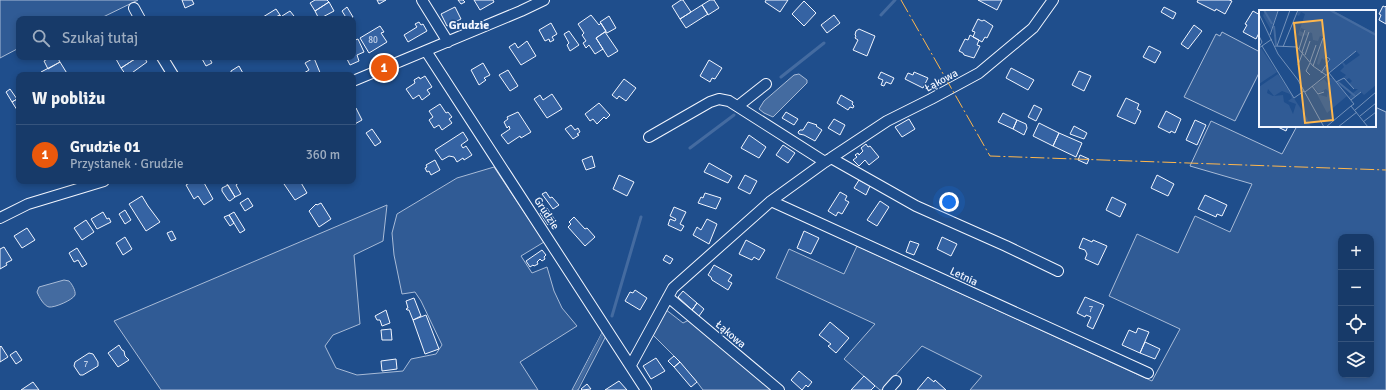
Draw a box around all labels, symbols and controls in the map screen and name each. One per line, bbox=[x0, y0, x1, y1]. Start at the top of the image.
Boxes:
inset map bbox=[1259, 10, 1376, 127]
search box bbox=[16, 16, 356, 60]
district label: Grudzie bbox=[449, 18, 489, 33]
icon: search bbox=[30, 27, 52, 49]
text: Szukaj tutaj bbox=[62, 29, 138, 47]
house number: 80 bbox=[368, 35, 378, 46]
pin: 1 bbox=[371, 53, 397, 83]
street label: Łąkowa bbox=[922, 66, 960, 95]
text: W pobliżu bbox=[32, 88, 105, 109]
text: Grudzie 01 bbox=[70, 138, 140, 156]
text: 1 bbox=[41, 147, 49, 163]
text: 360 m bbox=[306, 147, 340, 163]
text: Przystanek · Grudzie bbox=[70, 156, 184, 172]
your location bbox=[939, 192, 959, 212]
street label: Grudzie bbox=[531, 194, 562, 232]
map controls bbox=[1338, 234, 1374, 378]
button: + bbox=[1338, 234, 1374, 270]
street label: Letnia bbox=[948, 264, 980, 289]
button: − bbox=[1338, 270, 1374, 306]
house number: 7 bbox=[1089, 304, 1094, 315]
button: locate bbox=[1338, 306, 1374, 342]
street label: Łąkowa bbox=[713, 318, 749, 351]
button: layers bbox=[1338, 342, 1374, 378]
house number: 7 bbox=[84, 359, 89, 370]

